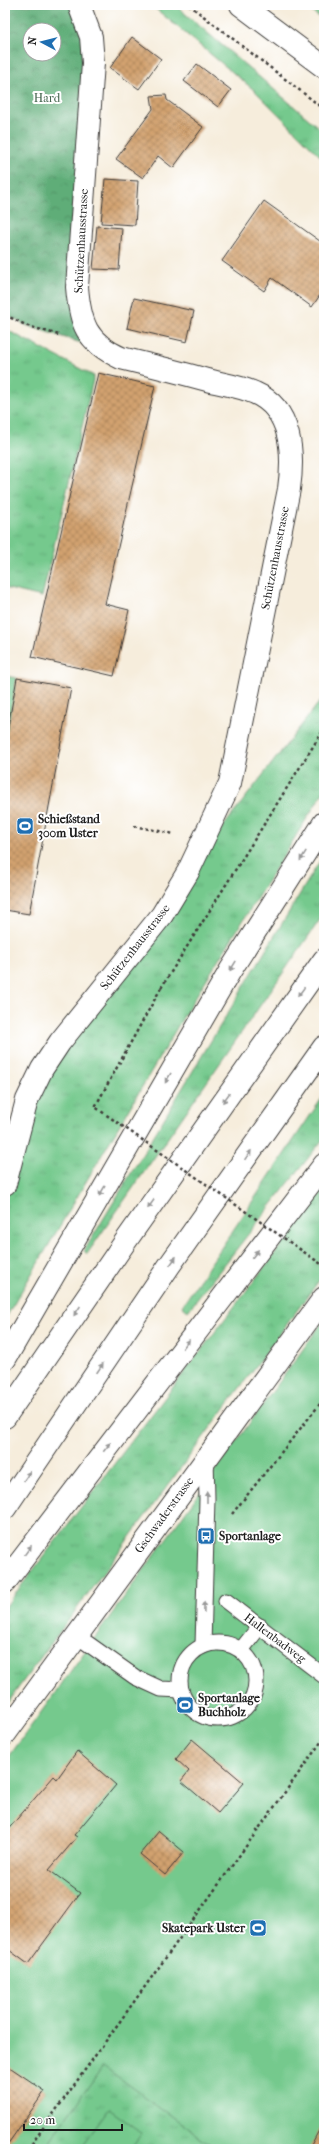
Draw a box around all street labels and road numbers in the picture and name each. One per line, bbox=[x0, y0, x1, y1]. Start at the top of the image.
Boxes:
street label: Schützenhausstrasse bbox=[71, 188, 91, 294]
street label: Schützenhausstrasse bbox=[258, 505, 292, 611]
street label: Schützenhausstrasse bbox=[97, 901, 173, 993]
street label: Gschwaderstrasse bbox=[132, 1474, 196, 1556]
street label: Hallenbadweg bbox=[241, 1610, 309, 1666]

